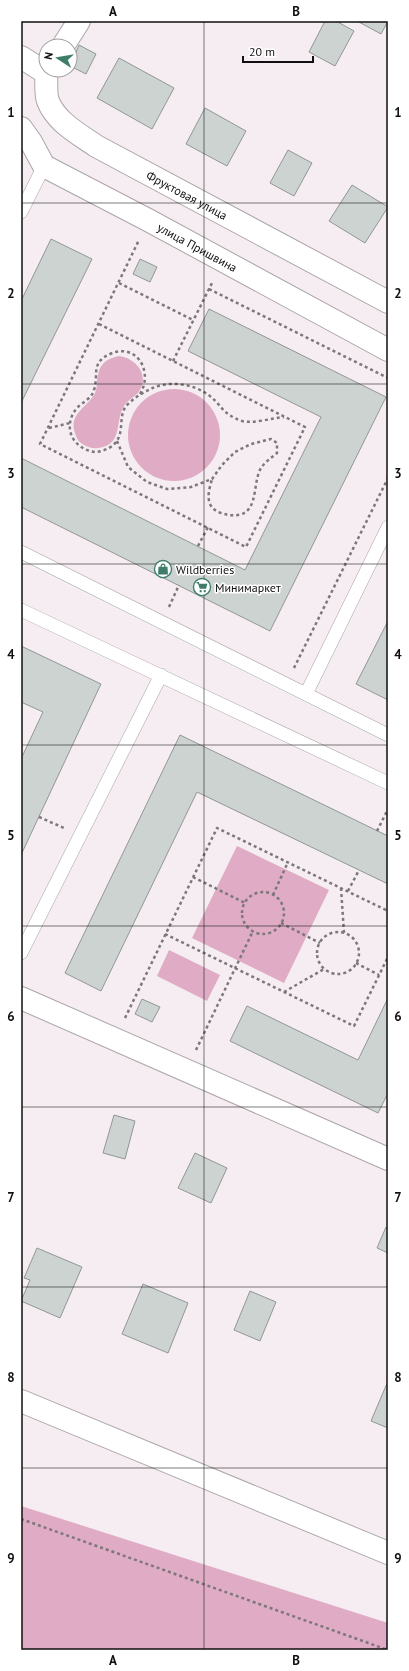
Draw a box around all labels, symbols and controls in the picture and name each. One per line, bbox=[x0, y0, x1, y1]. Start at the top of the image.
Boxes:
text: A bbox=[109, 3, 117, 20]
text: B bbox=[292, 3, 300, 20]
north arrow bbox=[38, 38, 78, 78]
scale bar bbox=[243, 38, 313, 64]
text: 20 m bbox=[249, 44, 275, 59]
text: N bbox=[41, 51, 56, 61]
text: 1 bbox=[7, 104, 15, 121]
text: 1 bbox=[394, 104, 402, 121]
street label: Фруктовая улица bbox=[144, 167, 230, 222]
street label: улица Пришвина bbox=[155, 219, 240, 275]
text: 2 bbox=[7, 285, 15, 302]
text: 2 bbox=[394, 285, 402, 302]
text: 3 bbox=[7, 465, 15, 482]
text: 3 bbox=[394, 465, 402, 482]
shop icon: Wildberries bbox=[153, 559, 173, 579]
place label: Wildberries bbox=[176, 562, 234, 577]
supermarket icon: Минимаркет bbox=[192, 577, 212, 597]
place label: Минимаркет bbox=[215, 580, 281, 595]
text: 4 bbox=[7, 646, 15, 663]
text: 4 bbox=[394, 646, 402, 663]
text: 5 bbox=[7, 827, 15, 844]
text: 5 bbox=[394, 827, 402, 844]
text: 6 bbox=[7, 1008, 15, 1025]
text: 6 bbox=[394, 1008, 402, 1025]
text: 7 bbox=[7, 1189, 15, 1206]
text: 7 bbox=[394, 1189, 402, 1206]
text: 8 bbox=[7, 1369, 15, 1386]
text: 8 bbox=[394, 1369, 402, 1386]
text: 9 bbox=[7, 1550, 15, 1567]
text: 9 bbox=[394, 1550, 402, 1567]
text: A bbox=[109, 1652, 117, 1669]
text: B bbox=[292, 1652, 300, 1669]

